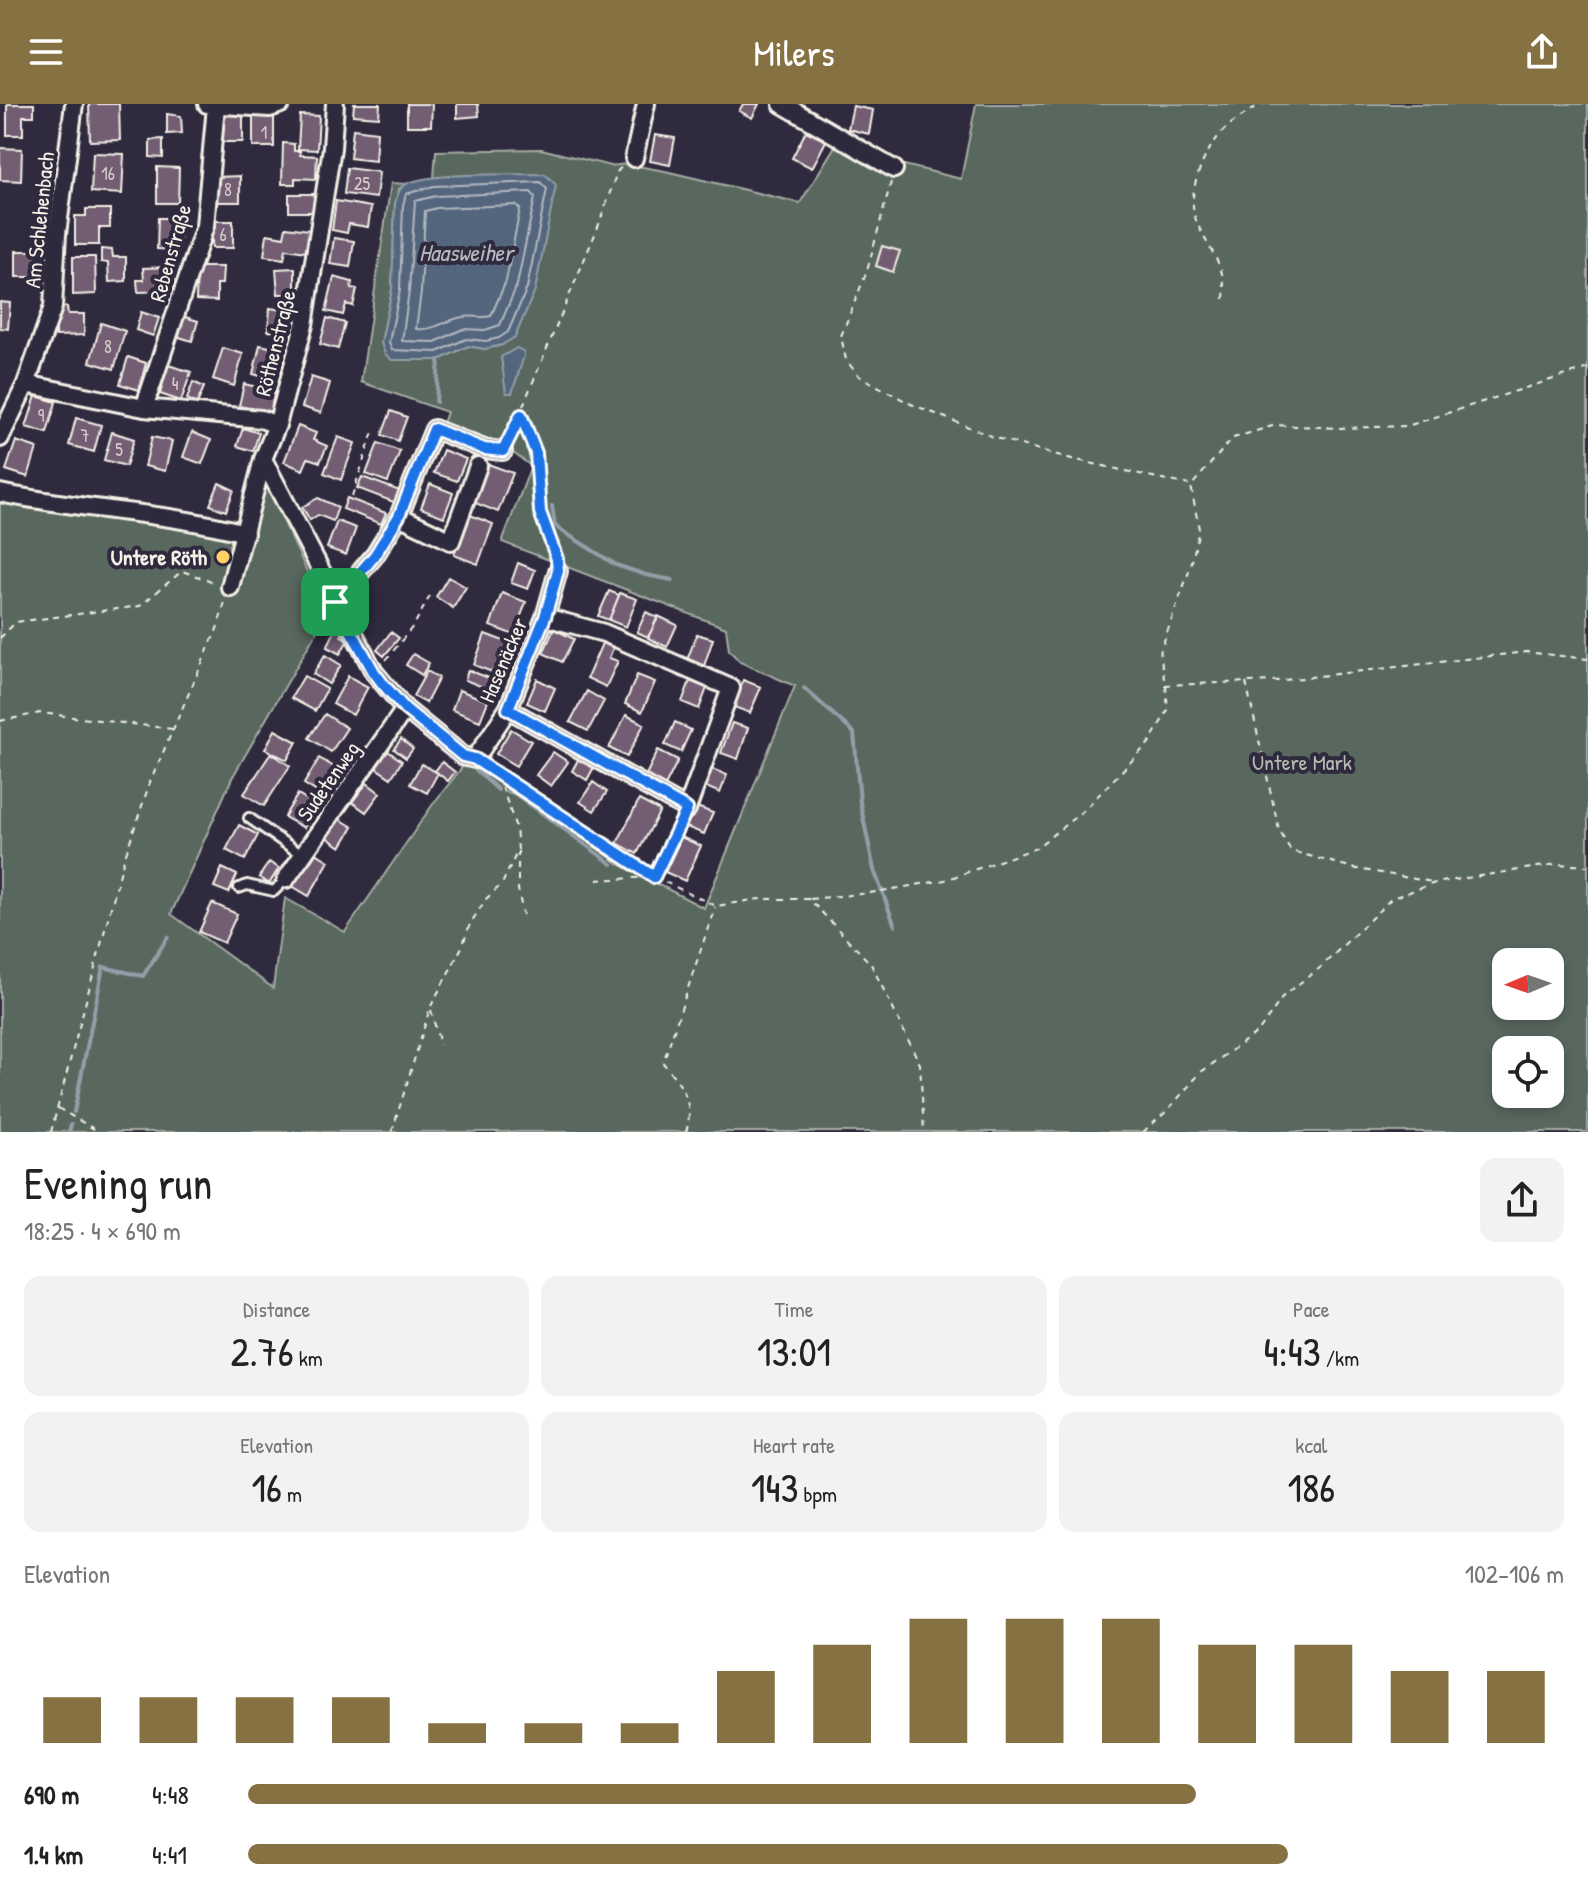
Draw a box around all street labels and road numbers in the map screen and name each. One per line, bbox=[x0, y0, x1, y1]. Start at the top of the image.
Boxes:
street label: Am Schlehenbach bbox=[17, 150, 61, 290]
street label: Rebenstraße bbox=[142, 201, 198, 305]
street label: Röthenstraße bbox=[247, 287, 303, 399]
street label: Hasenäcker bbox=[472, 612, 535, 707]
street label: Sudetenweg bbox=[290, 735, 366, 827]

